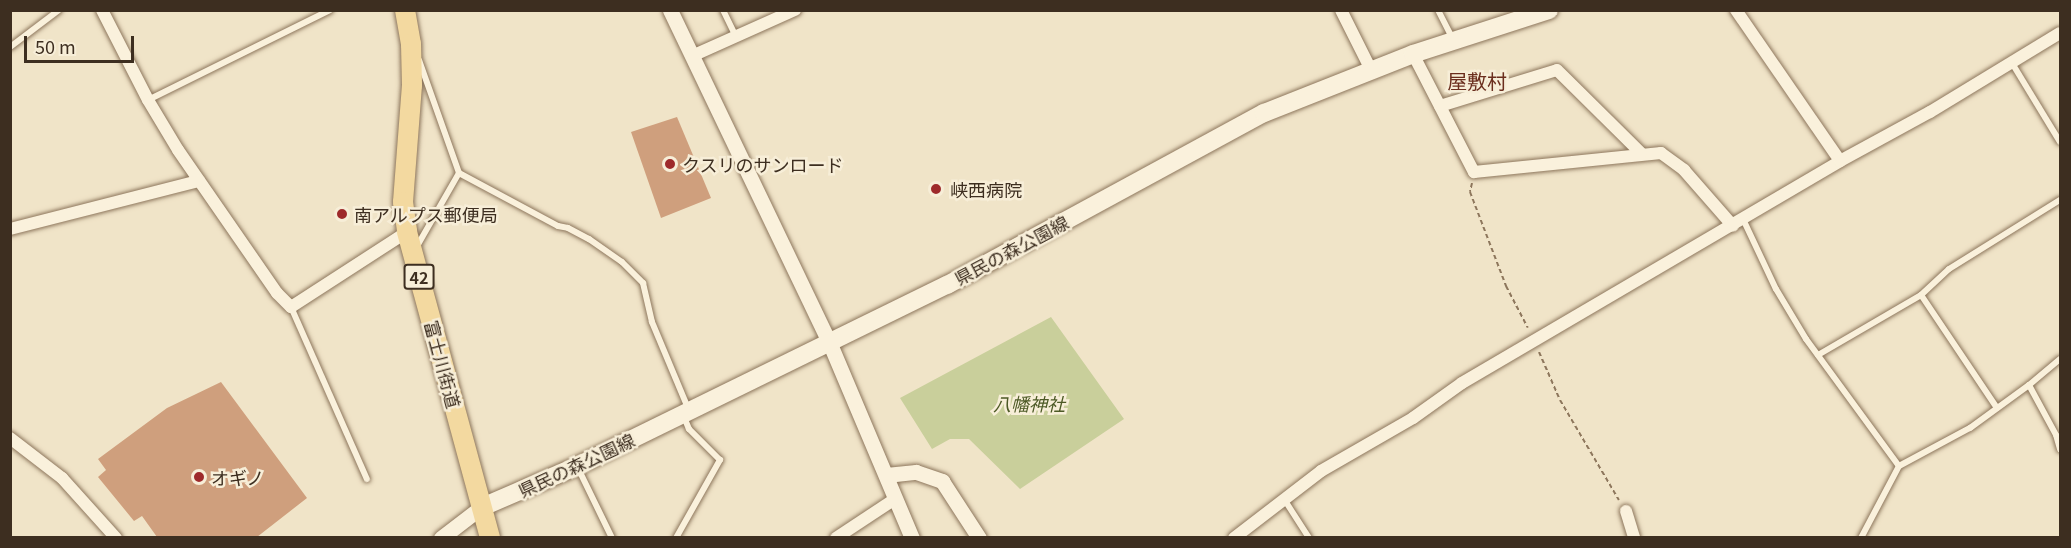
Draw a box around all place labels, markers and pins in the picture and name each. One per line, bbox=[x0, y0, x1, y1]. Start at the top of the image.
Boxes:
place label: クスリのサンロード bbox=[682, 153, 844, 175]
marker: クスリのサンロード bbox=[663, 157, 677, 171]
place label: 峡西病院 bbox=[950, 178, 1022, 200]
marker: 峡西病院 bbox=[927, 180, 945, 198]
place label: 南アルプス郵便局 bbox=[354, 203, 498, 225]
marker: 南アルプス郵便局 bbox=[335, 207, 349, 221]
place label: オギノ bbox=[211, 466, 265, 488]
marker: オギノ bbox=[192, 470, 206, 484]

